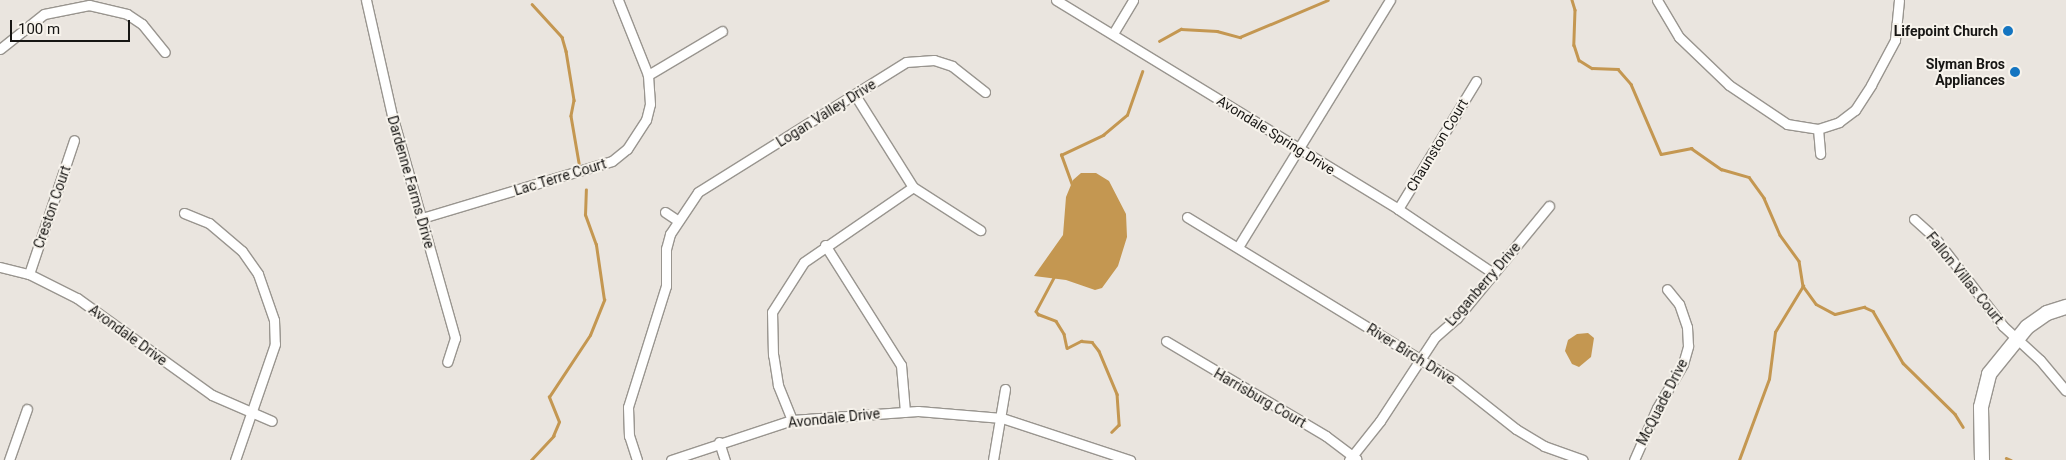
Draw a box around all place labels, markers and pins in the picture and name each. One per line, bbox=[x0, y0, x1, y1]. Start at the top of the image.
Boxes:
place label: Lifepoint Church bbox=[1894, 23, 1998, 39]
marker: Lifepoint Church bbox=[2002, 25, 2014, 37]
place label: Slyman Bros Appliances bbox=[1926, 56, 2005, 88]
marker: Slyman Bros Appliances bbox=[2009, 66, 2021, 78]

